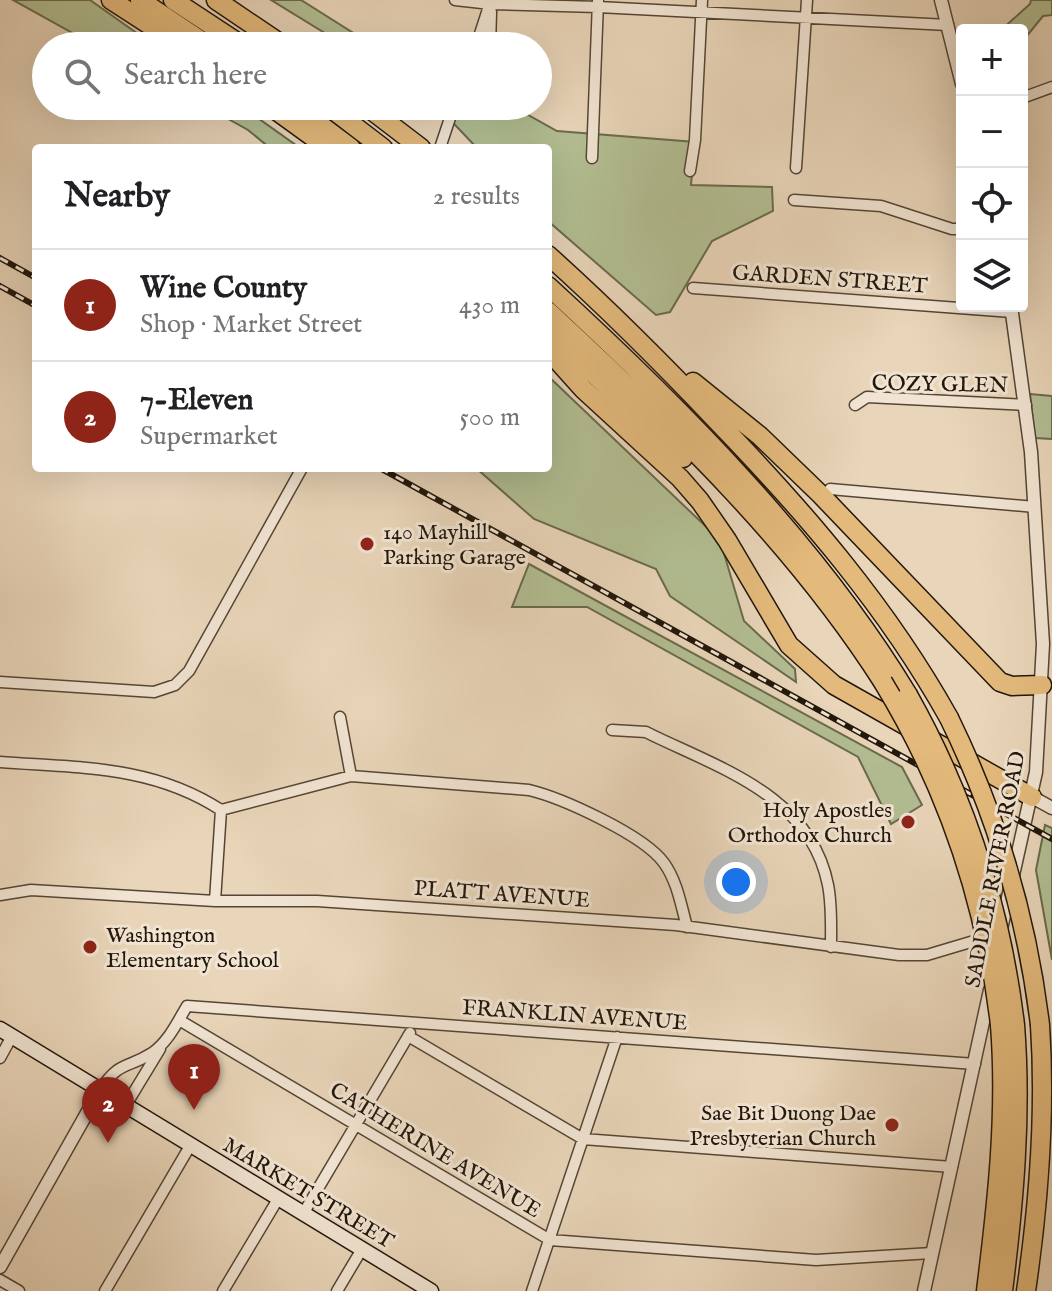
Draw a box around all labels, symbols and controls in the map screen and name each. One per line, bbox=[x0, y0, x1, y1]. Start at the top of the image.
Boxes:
map controls bbox=[956, 24, 1028, 312]
button: + bbox=[956, 24, 1028, 96]
search box bbox=[32, 32, 552, 120]
icon: search bbox=[60, 54, 104, 98]
text: Search here bbox=[124, 57, 267, 95]
button: − bbox=[956, 96, 1028, 168]
button: locate bbox=[956, 168, 1028, 240]
text: Nearby bbox=[64, 175, 170, 218]
text: 2 results bbox=[433, 180, 520, 213]
button: layers bbox=[956, 240, 1028, 312]
street label: GARDEN STREET bbox=[731, 259, 928, 301]
text: Wine County bbox=[140, 270, 307, 308]
text: 1 bbox=[85, 289, 95, 322]
text: 430 m bbox=[459, 289, 520, 322]
text: Shop · Market Street bbox=[140, 308, 362, 341]
street label: COZY GLEN bbox=[871, 370, 1008, 400]
text: 7-Eleven bbox=[140, 382, 254, 420]
text: 2 bbox=[84, 401, 96, 434]
text: 500 m bbox=[459, 401, 520, 434]
text: Supermarket bbox=[140, 420, 278, 453]
place label: 140 Mayhill Parking Garage bbox=[383, 519, 526, 572]
marker: 140 Mayhill Parking Garage bbox=[358, 535, 376, 553]
street label: SADDLE RIVER ROAD bbox=[959, 749, 1033, 990]
place label: Holy Apostles Orthodox Church bbox=[728, 797, 892, 850]
marker: Holy Apostles Orthodox Church bbox=[899, 813, 917, 831]
your location bbox=[716, 862, 756, 902]
street label: PLATT AVENUE bbox=[413, 875, 591, 915]
place label: Washington Elementary School bbox=[106, 922, 279, 975]
marker: Washington Elementary School bbox=[81, 938, 99, 956]
street label: FRANKLIN AVENUE bbox=[461, 994, 688, 1038]
pin: 1 bbox=[168, 1044, 220, 1110]
street label: CATHERINE AVENUE bbox=[324, 1076, 546, 1225]
pin: 2 bbox=[82, 1077, 134, 1143]
place label: Sae Bit Duong Dae Presbyterian Church bbox=[689, 1100, 876, 1153]
marker: Sae Bit Duong Dae Presbyterian Church bbox=[883, 1116, 901, 1134]
street label: MARKET STREET bbox=[217, 1132, 399, 1256]

